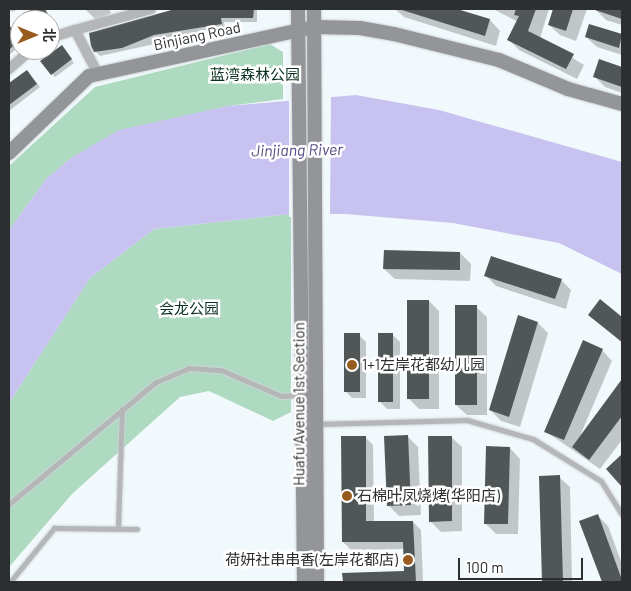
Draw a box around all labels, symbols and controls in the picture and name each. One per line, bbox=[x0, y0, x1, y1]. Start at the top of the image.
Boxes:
north arrow bbox=[10, 10, 60, 60]
street label: Binjiang Road bbox=[152, 18, 242, 54]
text: 北 bbox=[41, 28, 58, 42]
park label: 蓝湾森林公园 bbox=[210, 66, 300, 84]
water label: Jinjiang River bbox=[251, 140, 343, 160]
park label: 会龙公园 bbox=[159, 300, 219, 318]
street label: Huafu Avenue 1st Section bbox=[290, 322, 308, 486]
place label: 1+1左岸花都幼儿园 bbox=[362, 356, 485, 374]
marker: 1+1左岸花都幼儿园 bbox=[346, 359, 358, 371]
place label: 石棉叶凤烧烤(华阳店) bbox=[357, 487, 500, 505]
marker: 石棉叶凤烧烤(华阳店) bbox=[341, 490, 353, 502]
scale bar bbox=[461, 548, 586, 580]
place label: 荷妍社串串香(左岸花都店) bbox=[225, 551, 398, 569]
marker: 荷妍社串串香(左岸花都店) bbox=[402, 554, 414, 566]
text: 100 m bbox=[466, 558, 504, 576]

